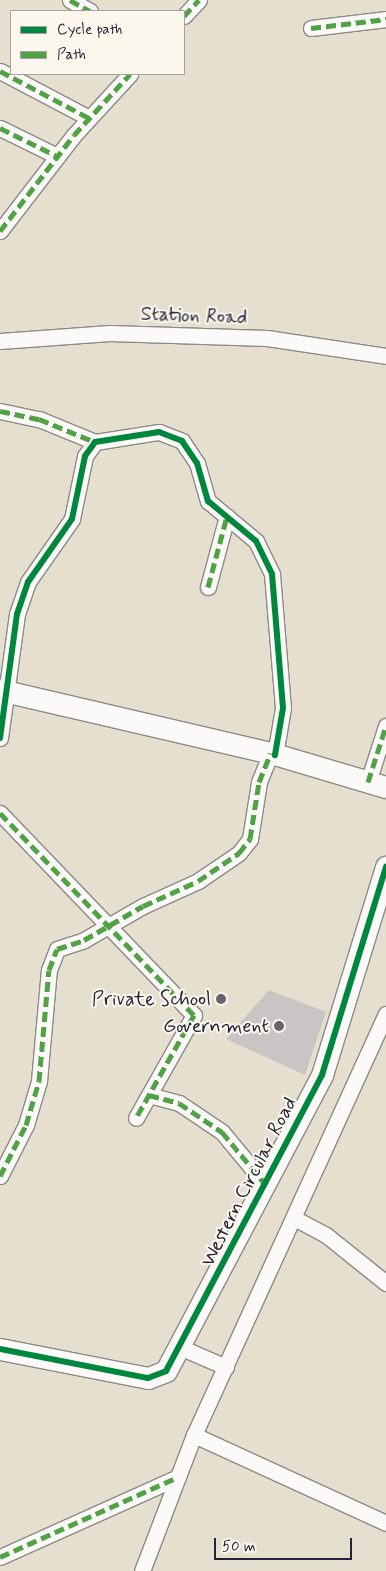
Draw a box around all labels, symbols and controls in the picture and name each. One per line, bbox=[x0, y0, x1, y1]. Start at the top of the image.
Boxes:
legend bbox=[10, 10, 185, 75]
text: Cycle path bbox=[57, 20, 122, 40]
text: Path bbox=[57, 45, 86, 65]
street label: Station Road bbox=[141, 302, 247, 330]
place label: Private School bbox=[91, 987, 211, 1011]
marker: Private School bbox=[215, 993, 227, 1005]
place label: Government bbox=[163, 1014, 269, 1038]
marker: Government bbox=[273, 1020, 285, 1032]
street label: Western Circular Road bbox=[196, 1093, 302, 1271]
scale bar bbox=[216, 1528, 354, 1560]
text: 50 m bbox=[222, 1537, 256, 1557]

